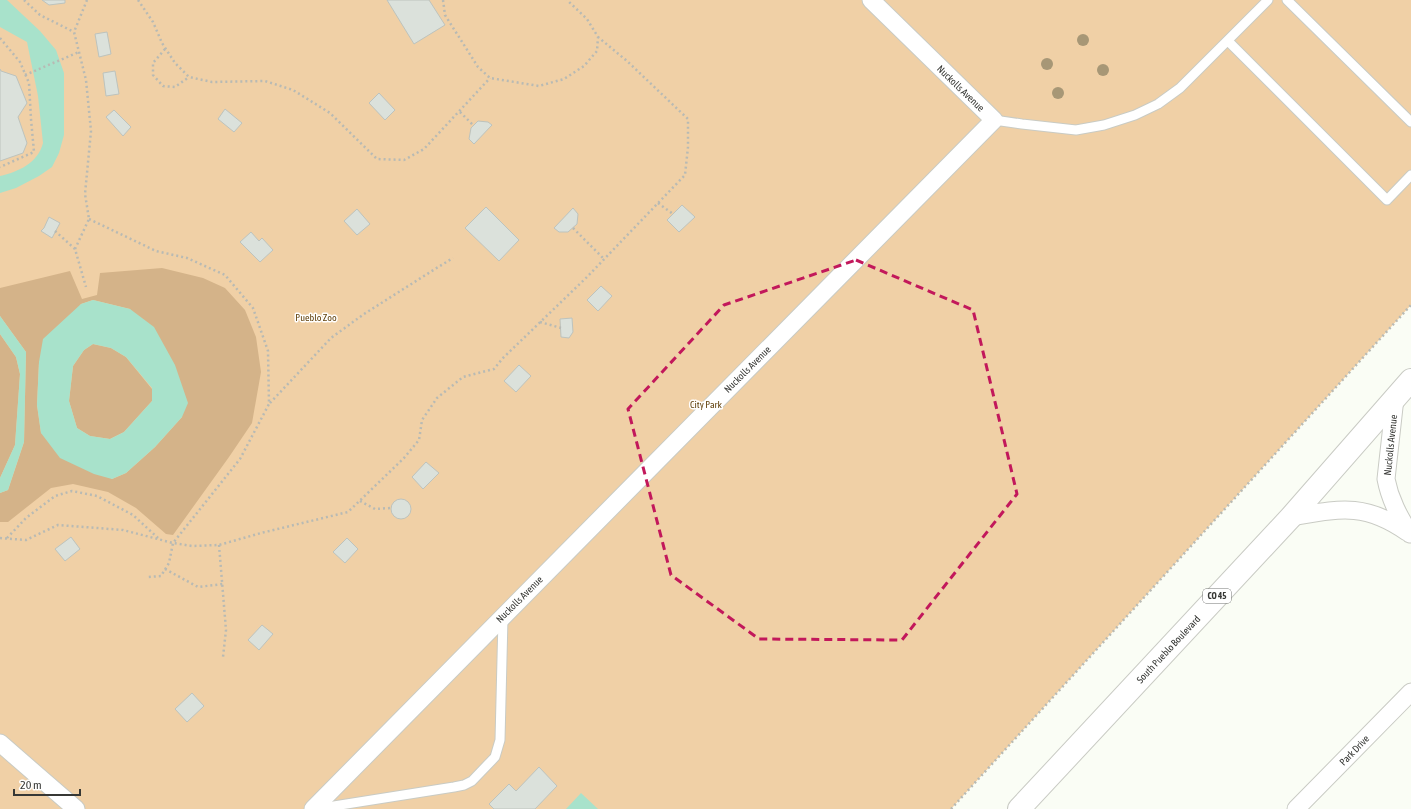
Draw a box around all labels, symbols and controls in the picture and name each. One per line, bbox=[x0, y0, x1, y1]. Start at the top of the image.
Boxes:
street label: Nuckolls Avenue bbox=[935, 63, 987, 114]
park label: Pueblo Zoo bbox=[295, 312, 337, 323]
street label: Nuckolls Avenue bbox=[722, 344, 773, 395]
park label: City Park bbox=[690, 399, 723, 410]
street label: Nuckolls Avenue bbox=[1382, 414, 1399, 476]
street label: Nuckolls Avenue bbox=[494, 574, 545, 625]
road number: CO 45 bbox=[1203, 589, 1231, 603]
street label: South Pueblo Boulevard bbox=[1134, 613, 1203, 685]
street label: Park Drive bbox=[1337, 733, 1372, 768]
scale bar bbox=[14, 771, 80, 797]
text: 20 m bbox=[20, 778, 42, 792]

